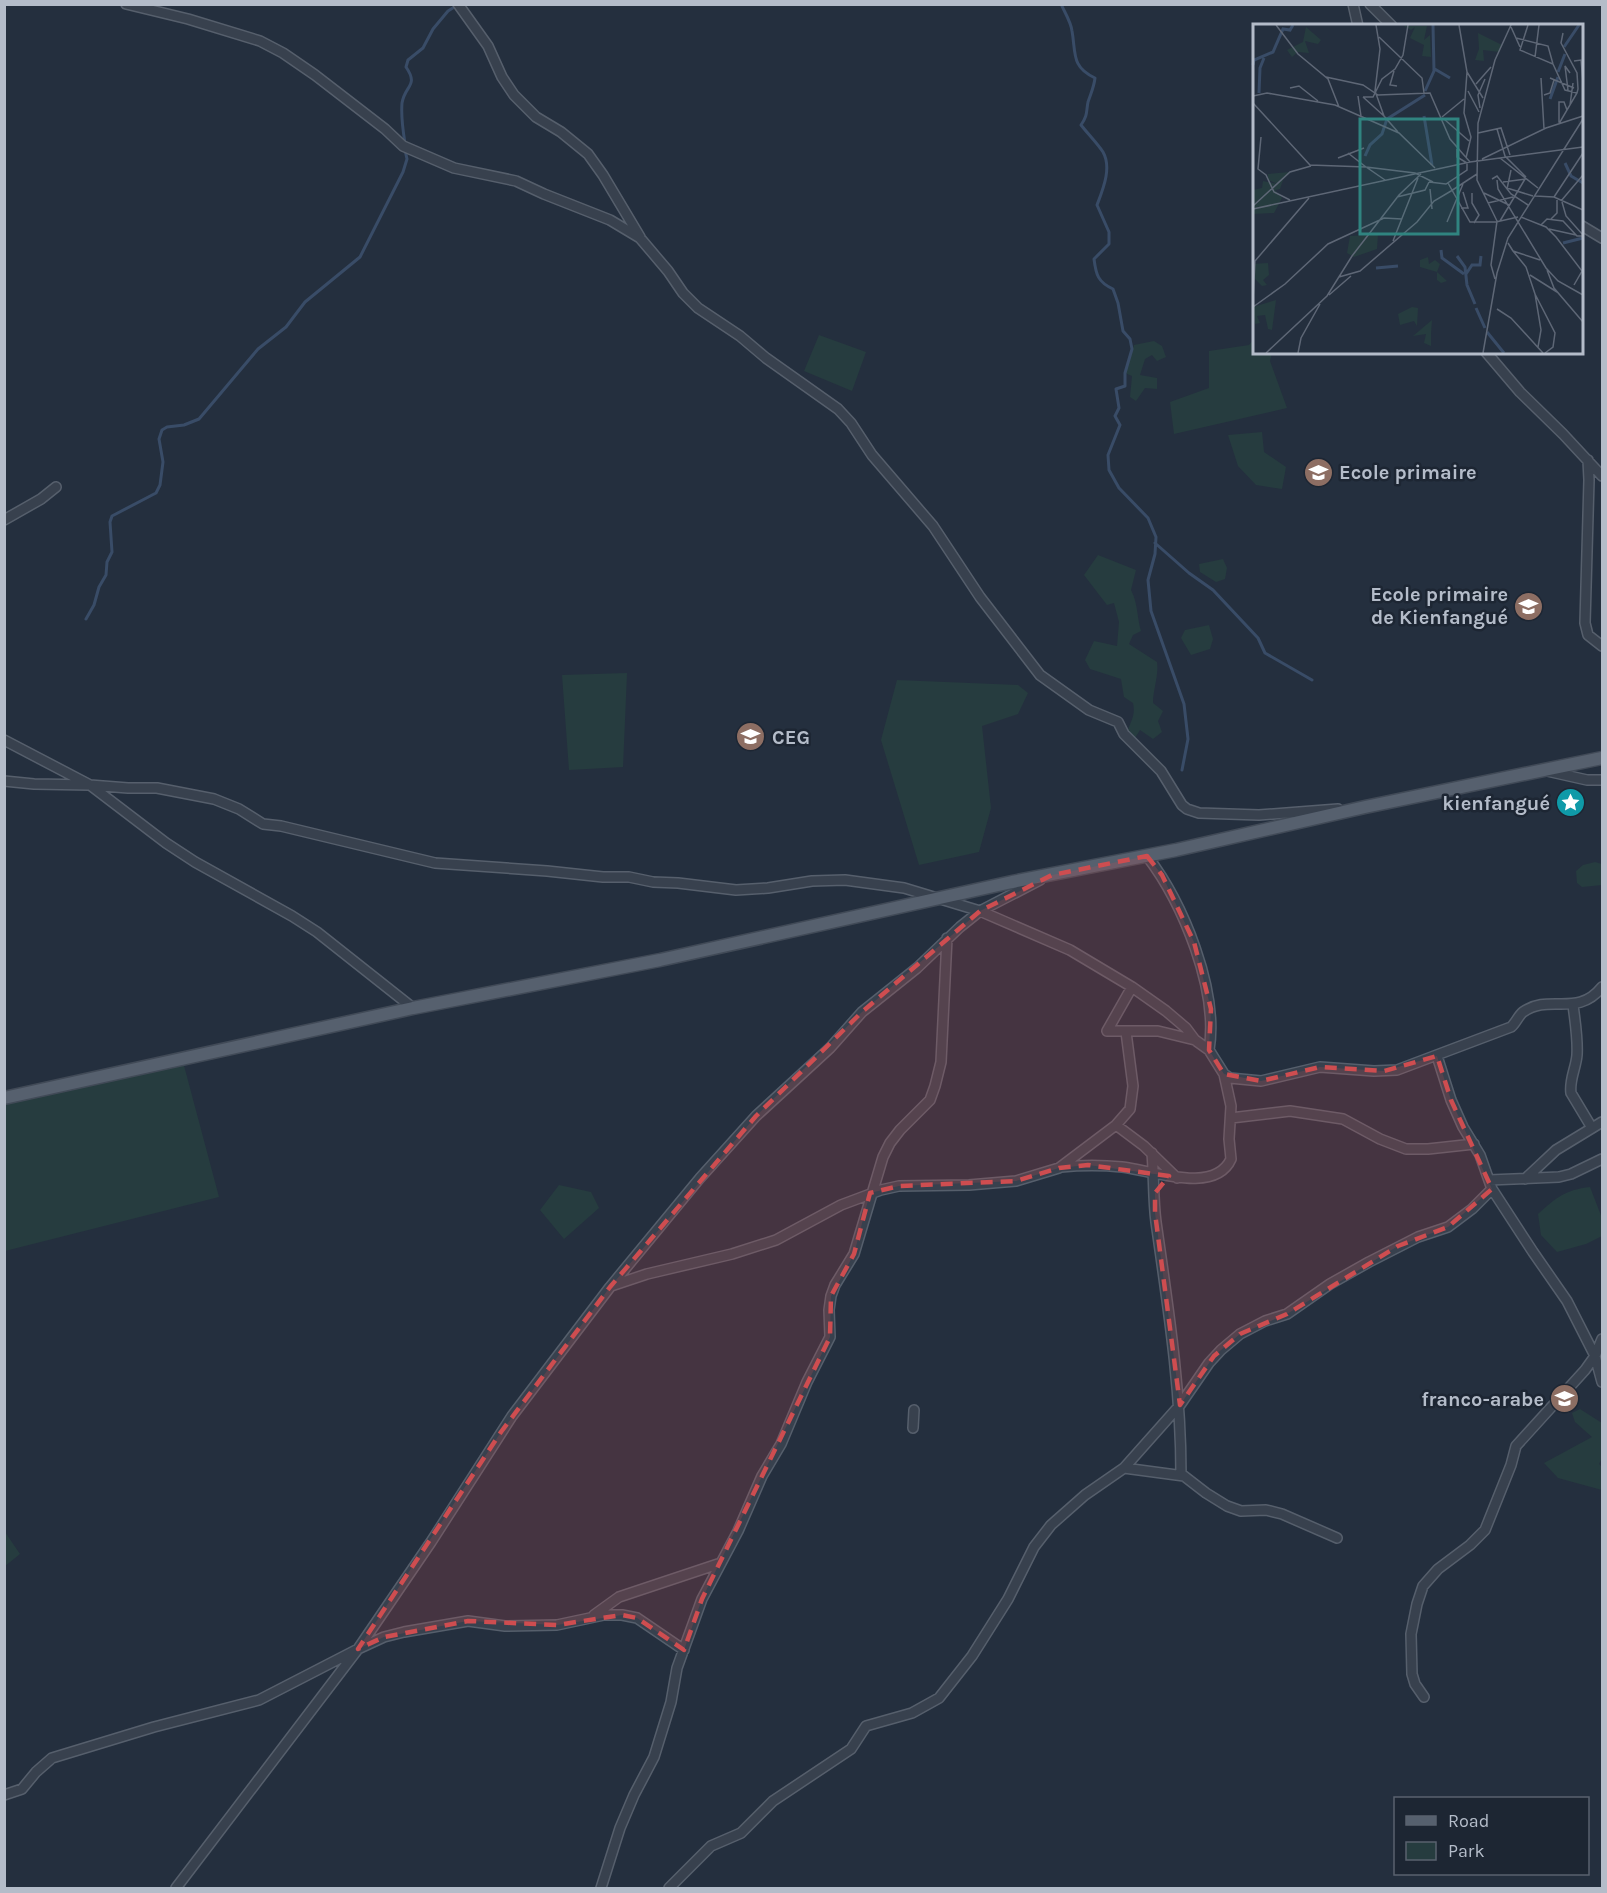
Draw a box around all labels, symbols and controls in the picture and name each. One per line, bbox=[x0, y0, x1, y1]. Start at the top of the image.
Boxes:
inset map bbox=[1253, 24, 1583, 354]
school or university icon: Ecole primaire bbox=[1302, 456, 1334, 488]
place label: Ecole primaire bbox=[1339, 461, 1477, 484]
place label: Ecole primaire de Kienfangué bbox=[1370, 583, 1508, 629]
school or university icon: Ecole primaire de Kienfangué bbox=[1513, 590, 1545, 622]
school or university icon: CEG bbox=[735, 721, 767, 753]
place label: CEG bbox=[772, 726, 810, 749]
place icon: kienfangué bbox=[1555, 787, 1587, 819]
place label: kienfangué bbox=[1442, 792, 1550, 815]
school or university icon: franco-arabe bbox=[1549, 1383, 1581, 1415]
place label: franco-arabe bbox=[1421, 1388, 1544, 1411]
legend bbox=[1394, 1797, 1589, 1875]
text: Road bbox=[1448, 1810, 1489, 1832]
text: Park bbox=[1448, 1840, 1485, 1862]

